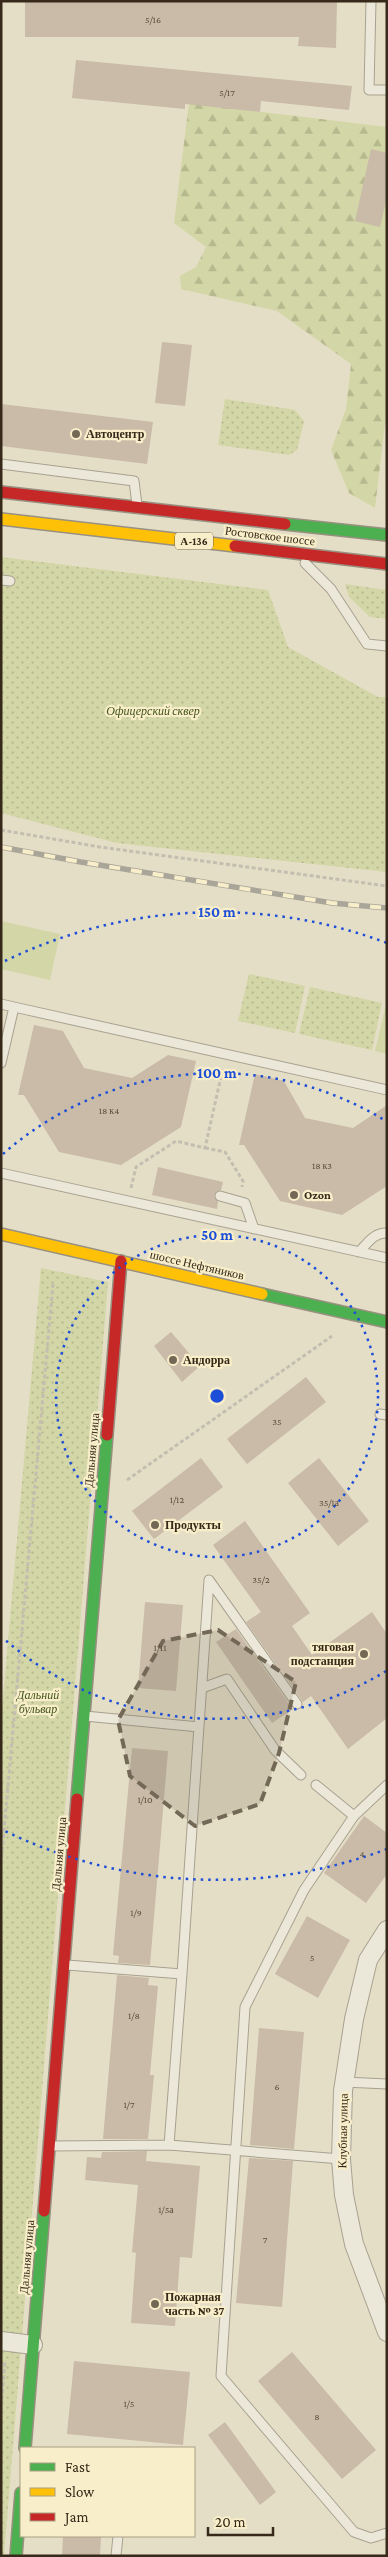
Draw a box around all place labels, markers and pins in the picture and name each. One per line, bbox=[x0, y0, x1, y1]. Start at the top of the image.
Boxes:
place label: Автоцентр bbox=[86, 427, 145, 441]
marker: Автоцентр bbox=[70, 428, 82, 440]
place label: Ozon bbox=[304, 1188, 331, 1202]
marker: Ozon bbox=[288, 1189, 300, 1201]
place label: Андорра bbox=[183, 1353, 230, 1367]
marker: Андорра bbox=[167, 1354, 179, 1366]
centre of rings bbox=[208, 1387, 226, 1405]
place label: Продукты bbox=[165, 1518, 222, 1532]
marker: Продукты bbox=[149, 1519, 161, 1531]
place label: тяговая подстанция bbox=[291, 1640, 354, 1668]
marker: тяговая подстанция bbox=[358, 1648, 370, 1660]
place label: Пожарная часть № 37 bbox=[165, 2290, 225, 2318]
marker: Пожарная часть № 37 bbox=[149, 2298, 161, 2310]

